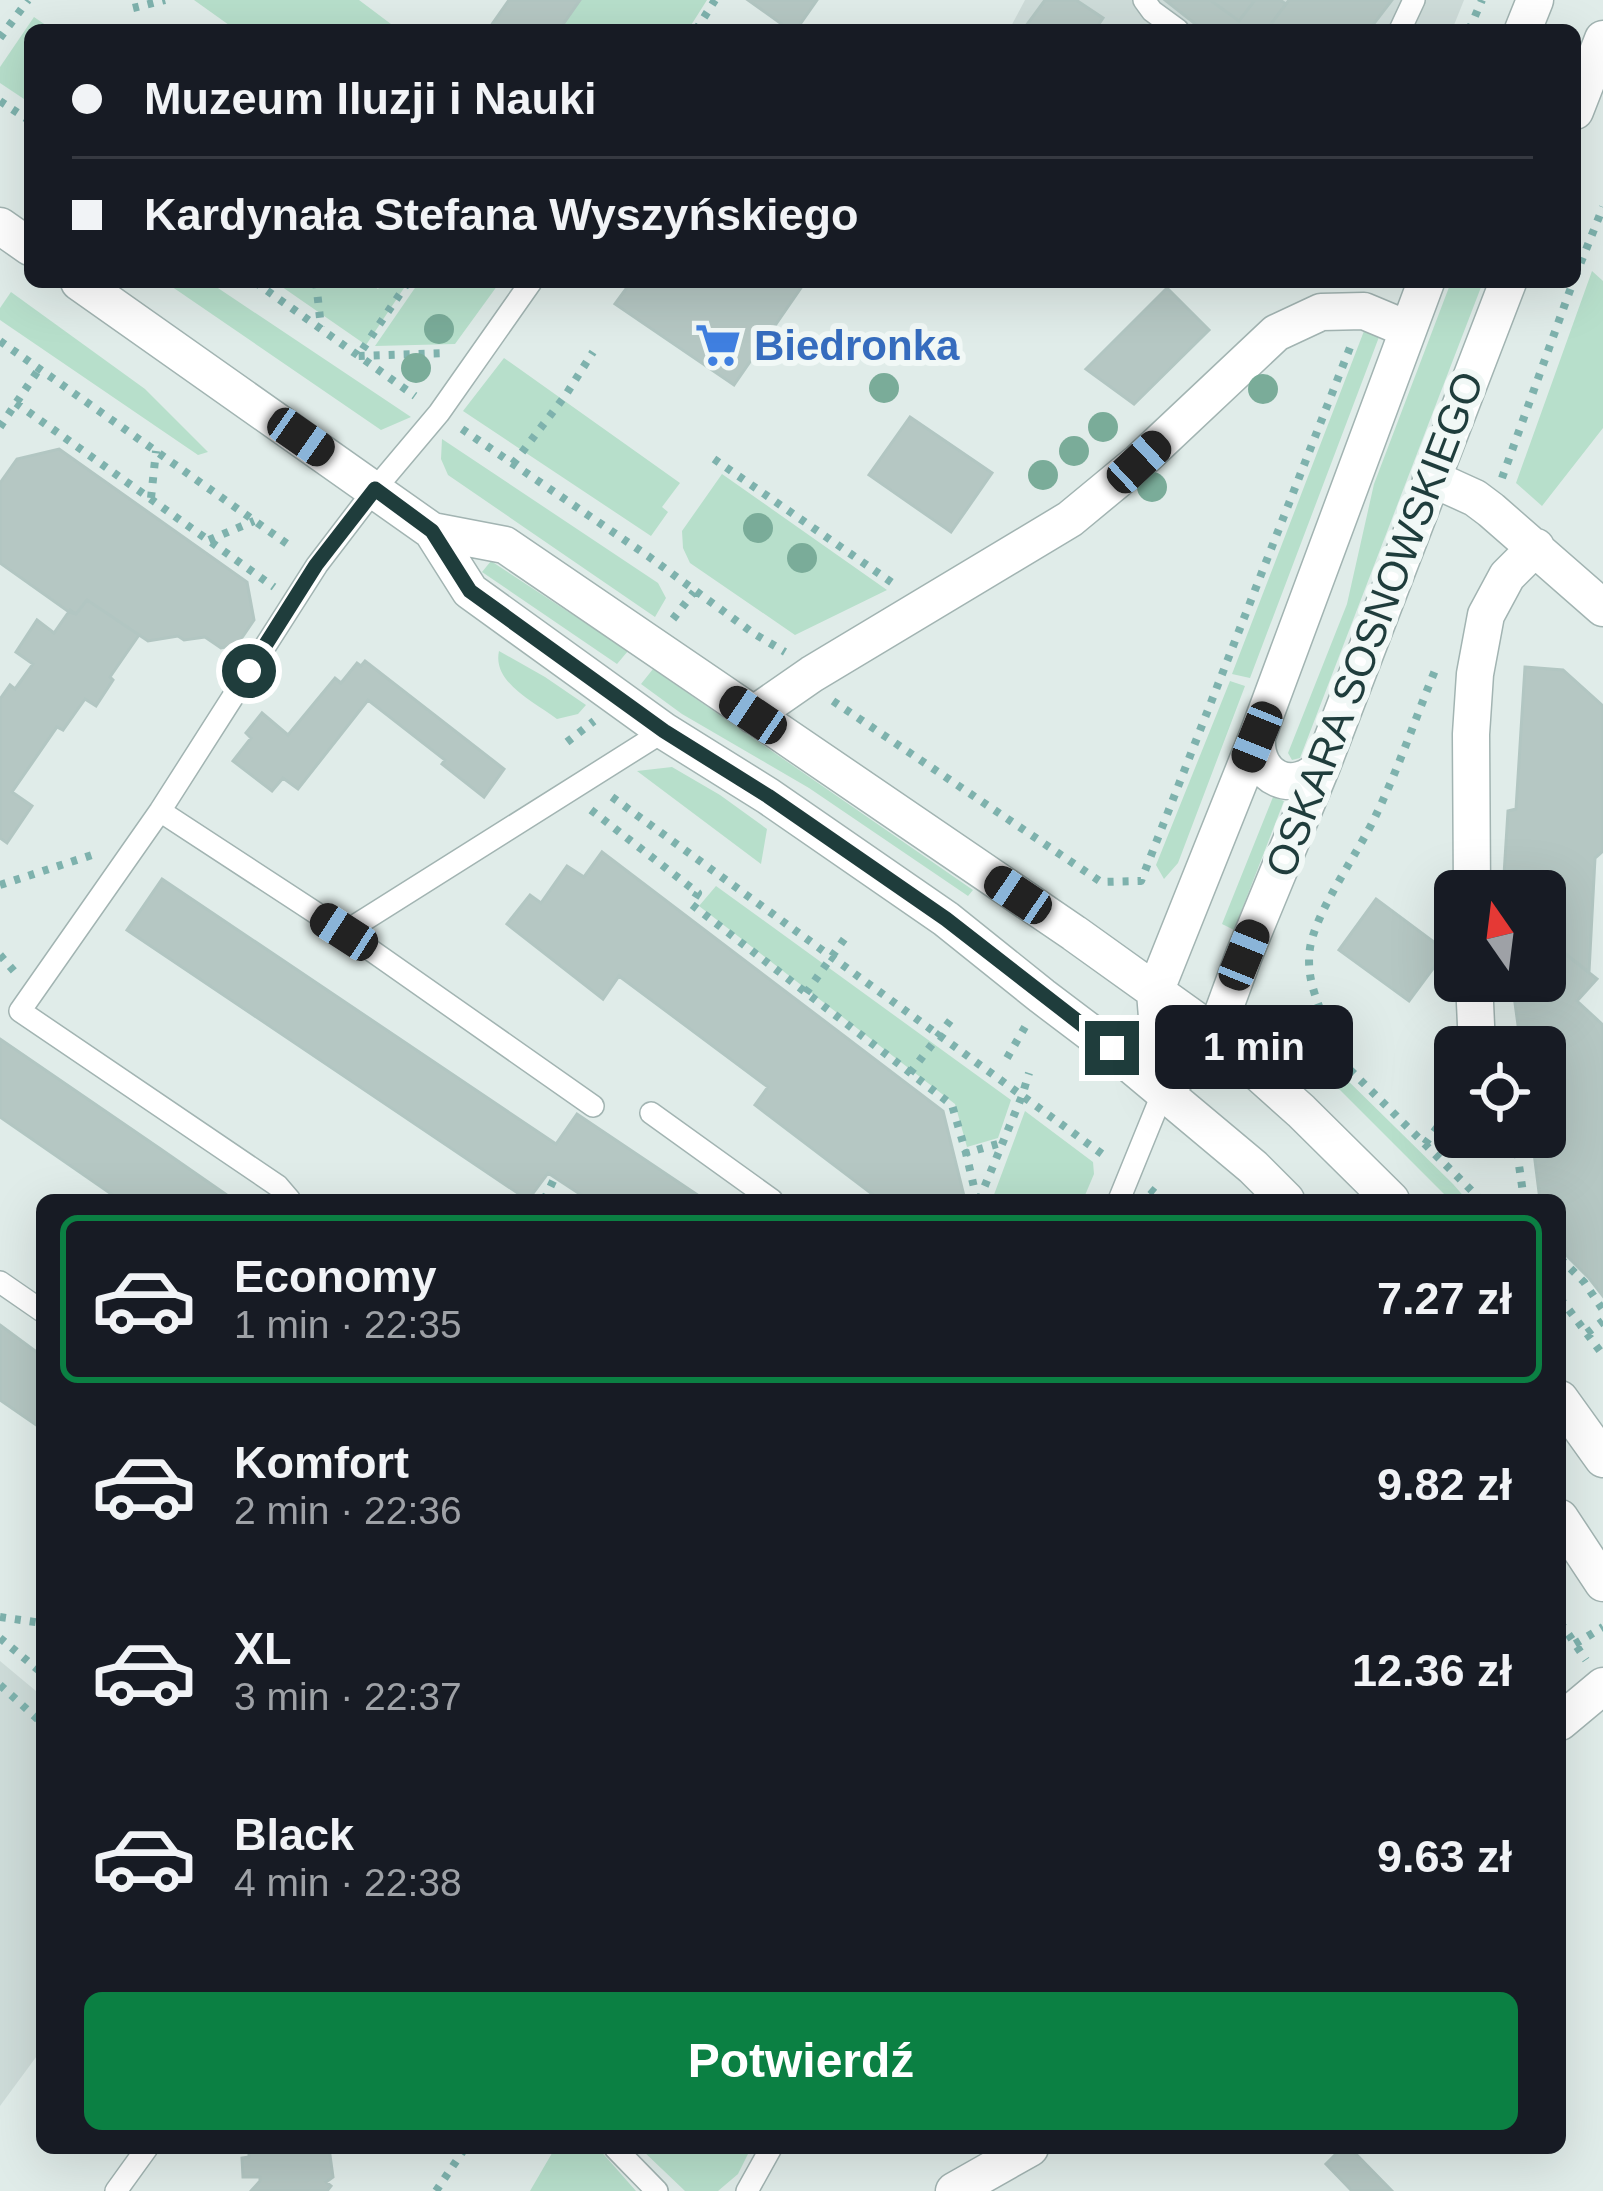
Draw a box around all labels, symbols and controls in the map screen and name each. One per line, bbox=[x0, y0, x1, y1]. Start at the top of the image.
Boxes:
text: Muzeum Iluzji i Nauki bbox=[144, 73, 597, 124]
text: Kardynała Stefana Wyszyńskiego bbox=[144, 189, 858, 240]
supermarket icon: Biedronka bbox=[693, 320, 743, 370]
place label: Biedronka bbox=[754, 322, 960, 369]
street label: OSKARA SOSNOWSKIEGO bbox=[1256, 365, 1493, 883]
car bbox=[261, 402, 341, 472]
car bbox=[1100, 424, 1178, 500]
route start bbox=[222, 644, 276, 698]
car bbox=[713, 680, 793, 750]
car bbox=[1227, 697, 1287, 777]
car bbox=[978, 860, 1058, 930]
north arrow bbox=[1434, 870, 1566, 1002]
map controls bbox=[1434, 870, 1566, 1158]
car bbox=[304, 897, 384, 967]
car bbox=[1214, 915, 1274, 995]
callout: 1 min bbox=[1154, 1006, 1352, 1090]
route end bbox=[1085, 1021, 1139, 1075]
text: 1 min bbox=[1203, 1025, 1305, 1068]
button: locate bbox=[1434, 1026, 1566, 1158]
icon: car bbox=[90, 1245, 198, 1353]
text: Economy bbox=[234, 1251, 437, 1302]
text: 7.27 zł bbox=[1377, 1273, 1512, 1324]
text: 1 min · 22:35 bbox=[234, 1303, 462, 1346]
icon: car bbox=[90, 1431, 198, 1539]
text: Komfort bbox=[234, 1437, 409, 1488]
text: 9.82 zł bbox=[1377, 1459, 1512, 1510]
text: 2 min · 22:36 bbox=[234, 1489, 462, 1532]
icon: car bbox=[90, 1617, 198, 1725]
text: XL bbox=[234, 1623, 292, 1674]
text: 12.36 zł bbox=[1352, 1645, 1512, 1696]
text: 3 min · 22:37 bbox=[234, 1675, 462, 1718]
icon: car bbox=[90, 1803, 198, 1911]
text: Black bbox=[234, 1809, 354, 1860]
text: 9.63 zł bbox=[1377, 1831, 1512, 1882]
text: 4 min · 22:38 bbox=[234, 1861, 462, 1904]
button: Potwierdź bbox=[84, 1992, 1518, 2130]

